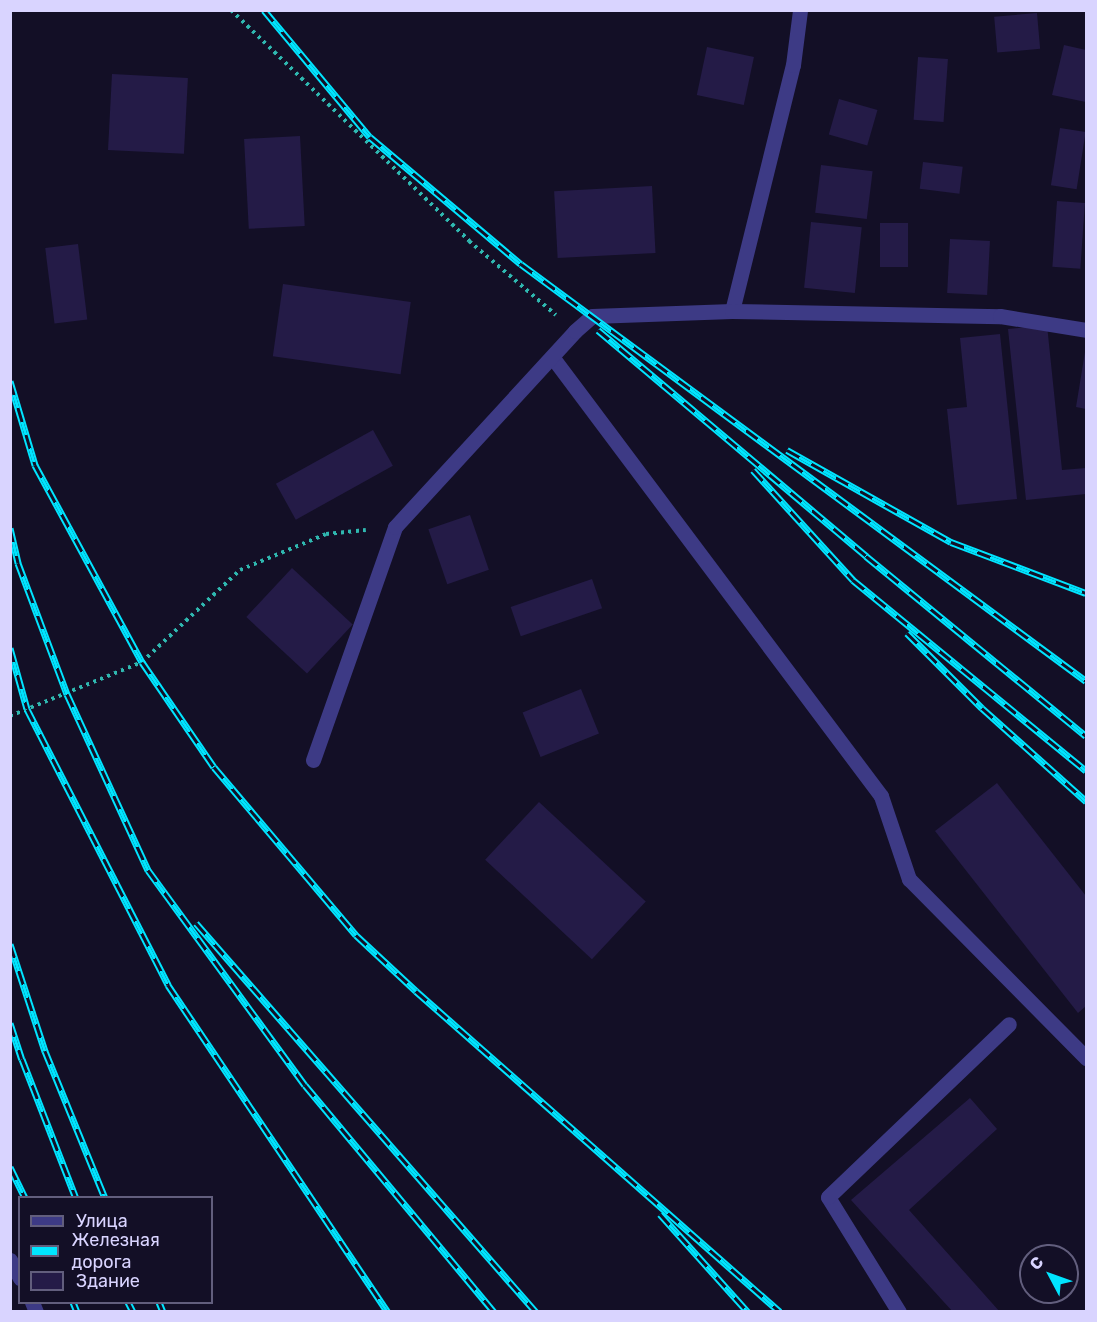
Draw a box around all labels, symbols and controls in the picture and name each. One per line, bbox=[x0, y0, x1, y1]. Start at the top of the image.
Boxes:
legend bbox=[18, 1196, 213, 1304]
text: Улица bbox=[76, 1210, 128, 1232]
text: Железная дорога bbox=[71, 1229, 160, 1273]
north arrow bbox=[1019, 1244, 1079, 1304]
text: С bbox=[1026, 1253, 1047, 1274]
text: Здание bbox=[76, 1270, 140, 1292]

